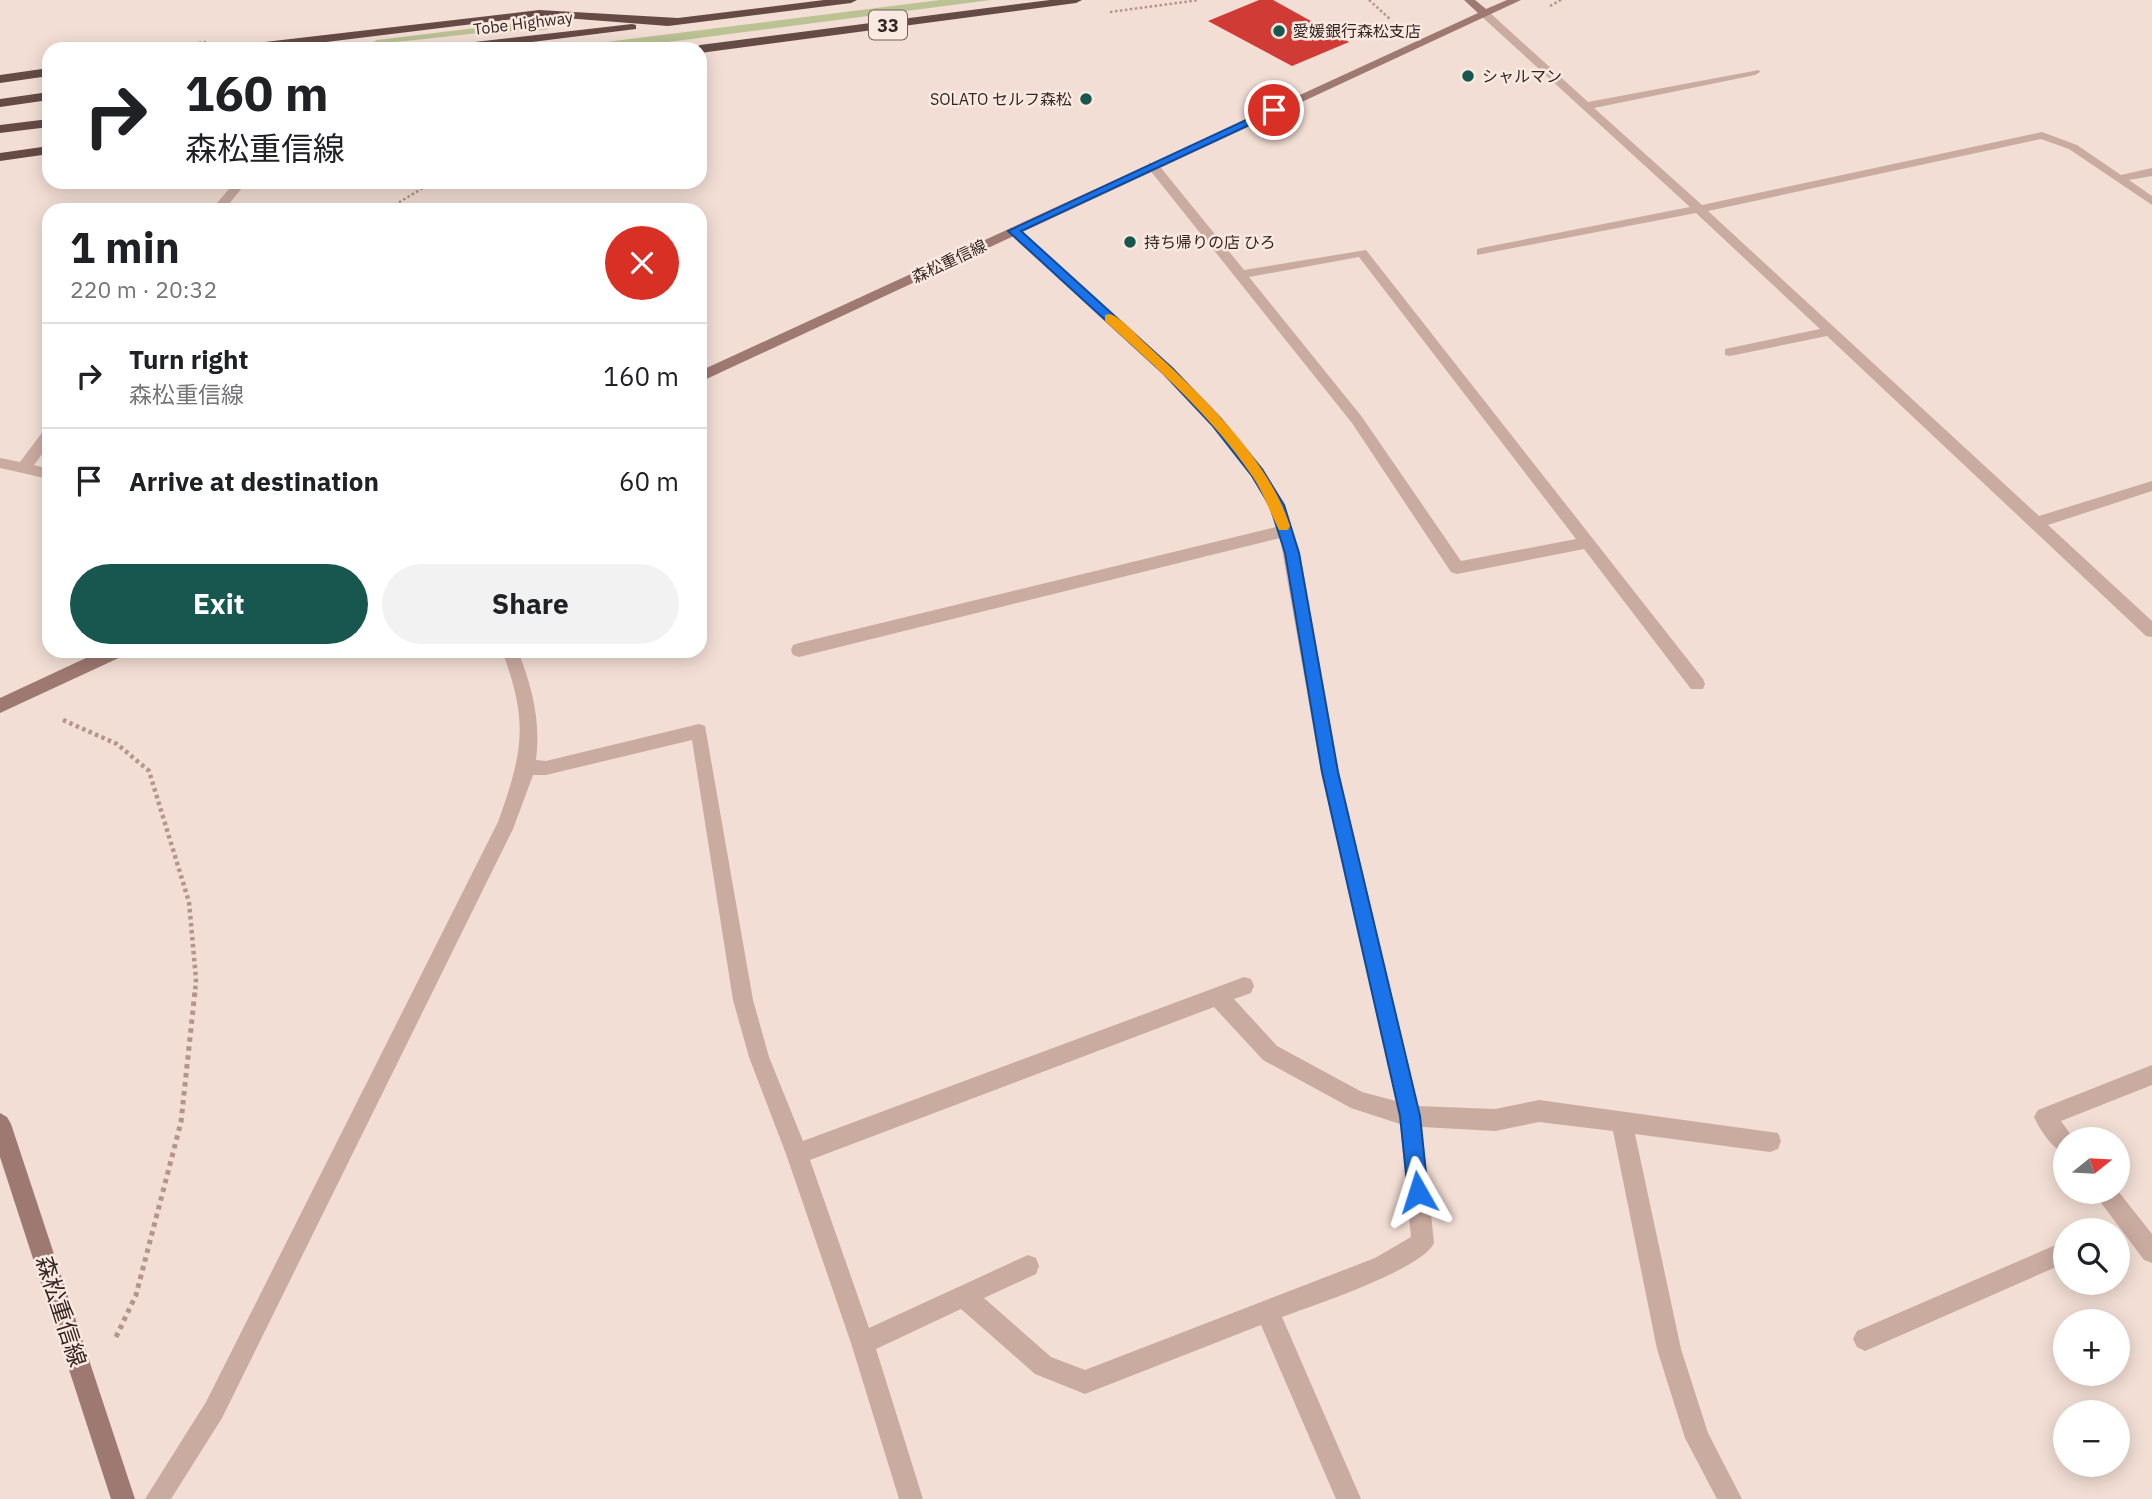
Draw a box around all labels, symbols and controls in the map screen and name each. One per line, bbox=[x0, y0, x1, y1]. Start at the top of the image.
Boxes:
street label: Tobe Highway bbox=[472, 7, 574, 39]
road number: 33 bbox=[869, 10, 907, 40]
place label: 愛媛銀行森松支店 bbox=[1293, 21, 1421, 41]
marker: 愛媛銀行森松支店 bbox=[1271, 23, 1287, 39]
text: 160 m bbox=[185, 61, 329, 124]
place label: シャルマン bbox=[1482, 66, 1562, 86]
marker: シャルマン bbox=[1460, 68, 1476, 84]
icon: right bbox=[70, 70, 161, 161]
pin bbox=[1244, 80, 1304, 140]
place label: SOLATO セルフ森松 bbox=[930, 89, 1072, 109]
marker: SOLATO セルフ森松 bbox=[1078, 91, 1094, 107]
icon: arrive bbox=[1255, 91, 1293, 129]
text: 森松重信線 bbox=[185, 127, 345, 169]
text: 1 min bbox=[70, 220, 180, 275]
button: close bbox=[605, 226, 679, 300]
place label: 持ち帰りの店 ひろ bbox=[1144, 232, 1276, 252]
marker: 持ち帰りの店 ひろ bbox=[1122, 234, 1138, 250]
street label: 森松重信線 bbox=[909, 235, 989, 287]
text: 220 m · 20:32 bbox=[70, 274, 217, 304]
text: Turn right bbox=[129, 342, 248, 376]
icon: right bbox=[70, 357, 108, 395]
text: 160 m bbox=[603, 359, 679, 393]
text: 森松重信線 bbox=[129, 379, 244, 409]
icon: arrive bbox=[70, 462, 108, 500]
text: Arrive at destination bbox=[129, 464, 379, 498]
text: 60 m bbox=[619, 464, 679, 498]
button: Exit bbox=[70, 564, 368, 644]
button: Share bbox=[382, 564, 679, 644]
north arrow bbox=[2053, 1127, 2130, 1204]
map controls bbox=[2053, 1127, 2130, 1477]
position arrow bbox=[1381, 1155, 1455, 1229]
button: search bbox=[2053, 1218, 2130, 1295]
street label: 森松重信線 bbox=[30, 1252, 94, 1370]
button: + bbox=[2053, 1309, 2130, 1386]
button: − bbox=[2053, 1400, 2130, 1477]

